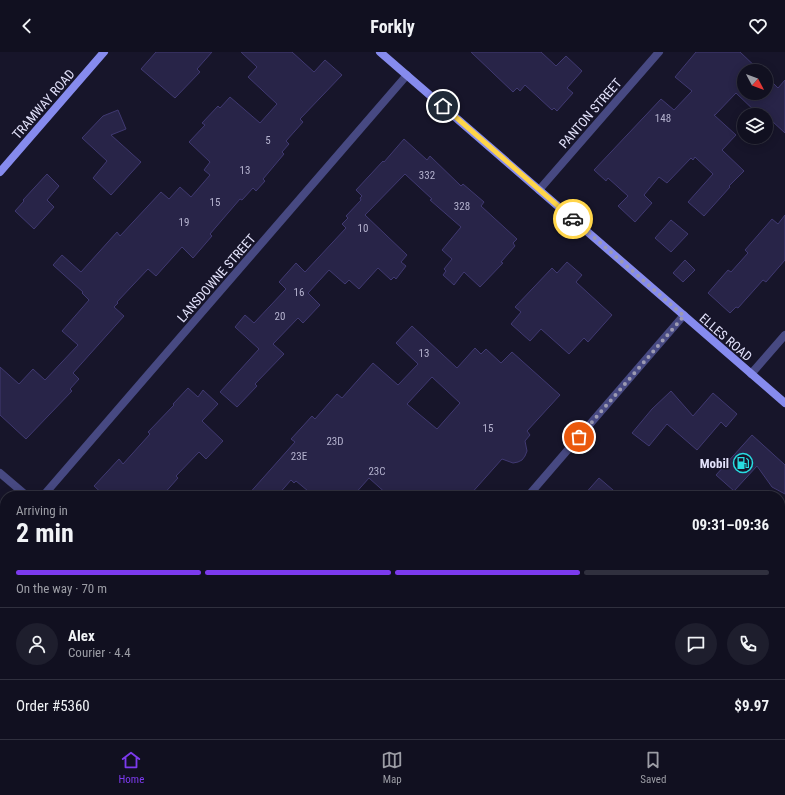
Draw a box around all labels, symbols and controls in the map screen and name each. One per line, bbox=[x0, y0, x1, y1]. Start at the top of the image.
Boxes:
icon: back bbox=[16, 15, 38, 37]
icon: heart bbox=[747, 15, 769, 37]
text: Forkly bbox=[370, 16, 415, 37]
north arrow bbox=[737, 64, 773, 100]
map controls bbox=[737, 64, 773, 144]
street label: TRAMWAY ROAD bbox=[9, 67, 78, 142]
street label: PANTON STREET bbox=[556, 75, 625, 151]
pin bbox=[426, 89, 460, 123]
icon: home bbox=[432, 95, 454, 117]
button: layers bbox=[737, 108, 773, 144]
house number: 148 bbox=[655, 112, 671, 125]
house number: 5 bbox=[265, 134, 271, 147]
house number: 13 bbox=[240, 164, 250, 177]
house number: 332 bbox=[419, 169, 435, 182]
house number: 15 bbox=[210, 196, 220, 209]
courier bbox=[553, 199, 593, 239]
house number: 328 bbox=[454, 200, 470, 213]
icon: car bbox=[562, 208, 584, 230]
house number: 19 bbox=[179, 216, 189, 229]
house number: 10 bbox=[358, 222, 368, 235]
street label: LANSDOWNE STREET bbox=[174, 231, 259, 325]
house number: 16 bbox=[294, 286, 304, 299]
house number: 20 bbox=[275, 310, 285, 323]
street label: ELLES ROAD bbox=[696, 311, 755, 364]
house number: 13 bbox=[419, 347, 429, 360]
pin bbox=[562, 420, 596, 454]
house number: 15 bbox=[483, 422, 493, 435]
icon: bag bbox=[568, 426, 590, 448]
house number: 23D bbox=[326, 435, 344, 448]
house number: 23E bbox=[291, 450, 308, 463]
fuel station icon: Mobil bbox=[732, 452, 754, 474]
place label: Mobil bbox=[700, 456, 729, 471]
house number: 23C bbox=[368, 465, 386, 478]
text: Arriving in bbox=[16, 503, 68, 518]
text: 09:31–09:36 bbox=[692, 516, 769, 534]
text: 2 min bbox=[16, 518, 74, 548]
text: On the way · 70 m bbox=[16, 581, 107, 596]
button: person bbox=[16, 623, 58, 665]
button: chat bbox=[675, 623, 717, 665]
button: phone bbox=[727, 623, 769, 665]
text: Alex bbox=[68, 627, 95, 645]
text: Courier · 4.4 bbox=[68, 645, 131, 660]
text: Order #5360 bbox=[16, 697, 90, 715]
text: $9.97 bbox=[734, 697, 769, 715]
tab: Home bbox=[119, 749, 144, 786]
tab: Map bbox=[381, 749, 403, 786]
tab: Saved bbox=[640, 749, 666, 786]

